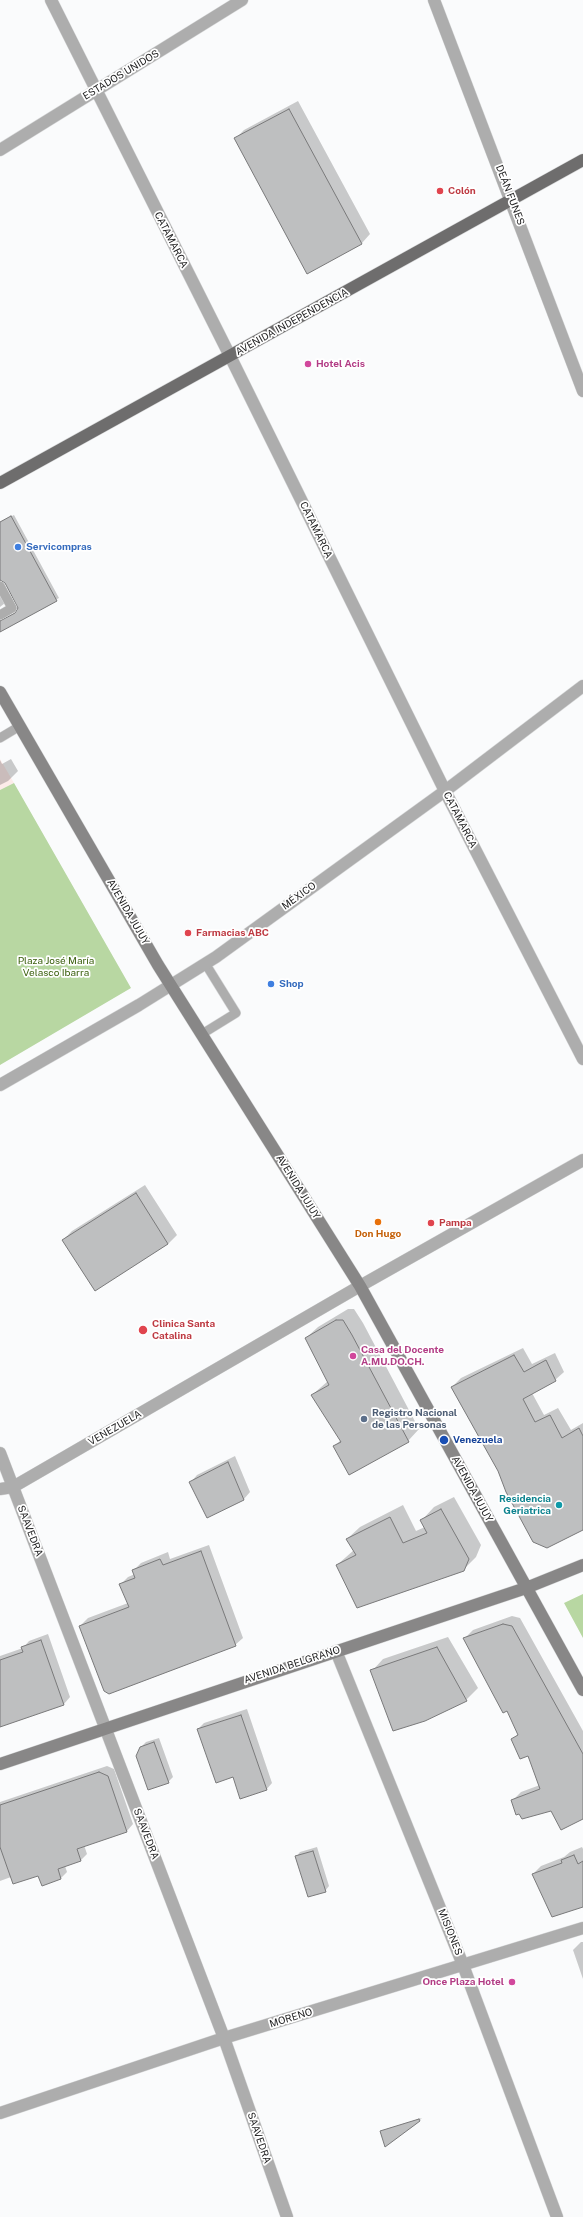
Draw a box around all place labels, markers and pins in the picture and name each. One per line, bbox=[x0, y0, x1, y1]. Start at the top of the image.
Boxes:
place label: Colón bbox=[448, 185, 476, 197]
marker: Colón bbox=[435, 186, 445, 196]
place label: Hotel Acis bbox=[316, 358, 365, 370]
marker: Hotel Acis bbox=[303, 359, 313, 369]
place label: Servicompras bbox=[26, 541, 92, 553]
marker: Servicompras bbox=[13, 542, 23, 552]
place label: Farmacias ABC bbox=[196, 927, 269, 939]
marker: Farmacias ABC bbox=[183, 928, 193, 938]
place label: Shop bbox=[279, 978, 304, 990]
marker: Shop bbox=[266, 979, 276, 989]
marker: Don Hugo bbox=[373, 1217, 383, 1227]
place label: Pampa bbox=[439, 1217, 472, 1229]
marker: Pampa bbox=[426, 1218, 436, 1228]
place label: Don Hugo bbox=[355, 1228, 401, 1240]
place label: Clinica Santa Catalina bbox=[152, 1318, 215, 1342]
marker: Clinica Santa Catalina bbox=[137, 1324, 149, 1336]
place label: Casa del Docente A.MU.DO.CH. bbox=[361, 1344, 444, 1368]
marker: Casa del Docente A.MU.DO.CH. bbox=[348, 1351, 358, 1361]
place label: Registro Nacional de las Personas bbox=[372, 1407, 457, 1430]
marker: Registro Nacional de las Personas bbox=[359, 1414, 369, 1424]
marker: Venezuela bbox=[438, 1434, 450, 1446]
place label: Venezuela bbox=[453, 1434, 502, 1446]
place label: Residencia Geriatrica bbox=[499, 1493, 551, 1516]
marker: Residencia Geriatrica bbox=[554, 1500, 564, 1510]
place label: Once Plaza Hotel bbox=[423, 1976, 504, 1988]
marker: Once Plaza Hotel bbox=[507, 1977, 517, 1987]

